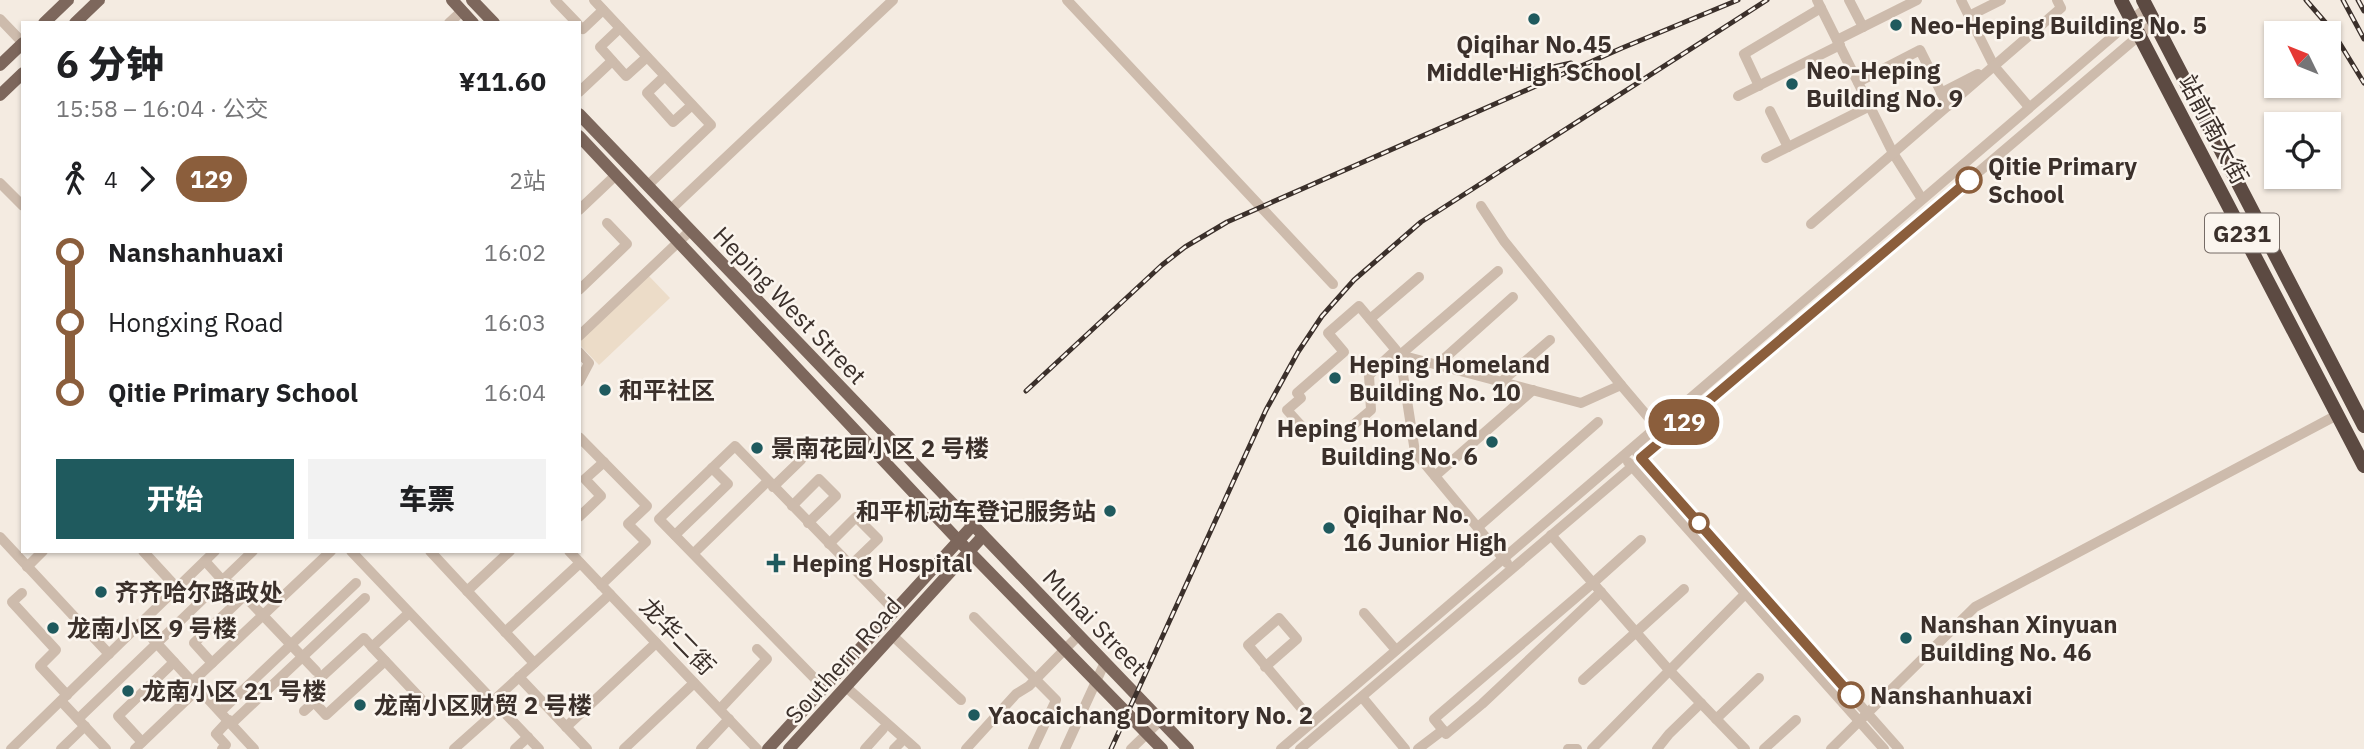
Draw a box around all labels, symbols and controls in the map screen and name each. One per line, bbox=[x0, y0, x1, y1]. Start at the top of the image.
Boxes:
place label: Neo-Heping Building No. 5 bbox=[1910, 9, 2207, 41]
marker: Qiqihar No.45 Middle High School bbox=[1526, 11, 1542, 27]
marker: Neo-Heping Building No. 5 bbox=[1888, 17, 1904, 33]
north arrow bbox=[2264, 21, 2342, 98]
map controls bbox=[2264, 21, 2341, 189]
place label: Qiqihar No.45 Middle High School bbox=[1426, 28, 1642, 88]
text: 6 分钟 bbox=[56, 39, 164, 88]
place label: Neo-Heping Building No. 9 bbox=[1806, 54, 1963, 114]
text: ¥11.60 bbox=[459, 64, 546, 98]
street label: 站前南大街 bbox=[2172, 69, 2256, 189]
marker: Neo-Heping Building No. 9 bbox=[1784, 76, 1800, 92]
text: 15:58 – 16:04 · 公交 bbox=[56, 93, 269, 123]
button: locate bbox=[2264, 112, 2341, 189]
place label: Qitie Primary School bbox=[1988, 150, 2137, 210]
icon: walk bbox=[56, 160, 94, 198]
icon: forward bbox=[128, 160, 166, 198]
text: 129 bbox=[190, 163, 233, 195]
text: 4 bbox=[104, 164, 118, 194]
text: 2站 bbox=[509, 165, 546, 195]
marker: Qitie Primary School bbox=[1956, 167, 1982, 193]
road number: G231 bbox=[2205, 214, 2279, 252]
street label: Heping West Street bbox=[706, 219, 874, 391]
text: Nanshanhuaxi bbox=[108, 235, 284, 269]
text: 16:02 bbox=[484, 237, 546, 267]
text: Hongxing Road bbox=[108, 305, 284, 339]
text: 16:03 bbox=[484, 307, 546, 337]
place label: Heping Homeland Building No. 10 bbox=[1349, 348, 1550, 408]
marker: Heping Homeland Building No. 10 bbox=[1327, 370, 1343, 386]
place label: 和平社区 bbox=[619, 374, 715, 406]
text: Qitie Primary School bbox=[108, 375, 358, 409]
text: 16:04 bbox=[484, 377, 546, 407]
marker: 和平社区 bbox=[597, 382, 613, 398]
line badge: 129 bbox=[1644, 399, 1724, 445]
text: 129 bbox=[1662, 406, 1706, 438]
place label: Heping Homeland Building No. 6 bbox=[1277, 412, 1478, 472]
place label: 景南花园小区 2 号楼 bbox=[771, 432, 989, 464]
marker: Heping Homeland Building No. 6 bbox=[1484, 434, 1500, 450]
marker: 景南花园小区 2 号楼 bbox=[749, 440, 765, 456]
button: 开始 bbox=[56, 459, 294, 539]
button: 车票 bbox=[308, 459, 546, 539]
place label: 和平机动车登记服务站 bbox=[856, 495, 1096, 527]
place label: Qiqihar No. 16 Junior High bbox=[1343, 498, 1507, 558]
marker: 和平机动车登记服务站 bbox=[1102, 503, 1118, 519]
unlabelled marker bbox=[1689, 513, 1709, 533]
marker: Qiqihar No. 16 Junior High bbox=[1321, 520, 1337, 536]
place label: Heping Hospital bbox=[792, 547, 972, 579]
marker: Heping Hospital bbox=[766, 553, 786, 573]
street label: Muhai Street bbox=[1036, 562, 1154, 682]
place label: 齐齐哈尔路政处 bbox=[115, 576, 283, 608]
marker: 齐齐哈尔路政处 bbox=[93, 584, 109, 600]
street label: 龙华二街 bbox=[633, 590, 723, 682]
street label: Southern Road bbox=[778, 590, 908, 730]
place label: Nanshan Xinyuan Building No. 46 bbox=[1920, 608, 2118, 668]
place label: 龙南小区 9 号楼 bbox=[67, 612, 237, 644]
marker: 龙南小区 9 号楼 bbox=[45, 620, 61, 636]
marker: Nanshan Xinyuan Building No. 46 bbox=[1898, 630, 1914, 646]
place label: 龙南小区 21 号楼 bbox=[142, 675, 326, 707]
place label: Nanshanhuaxi bbox=[1870, 679, 2032, 711]
marker: Nanshanhuaxi bbox=[1838, 682, 1864, 708]
marker: 龙南小区 21 号楼 bbox=[120, 683, 136, 699]
place label: 龙南小区财贸 2 号楼 bbox=[374, 689, 592, 721]
marker: 龙南小区财贸 2 号楼 bbox=[352, 697, 368, 713]
place label: Yaocaichang Dormitory No. 2 bbox=[988, 699, 1313, 731]
marker: Yaocaichang Dormitory No. 2 bbox=[966, 707, 982, 723]

